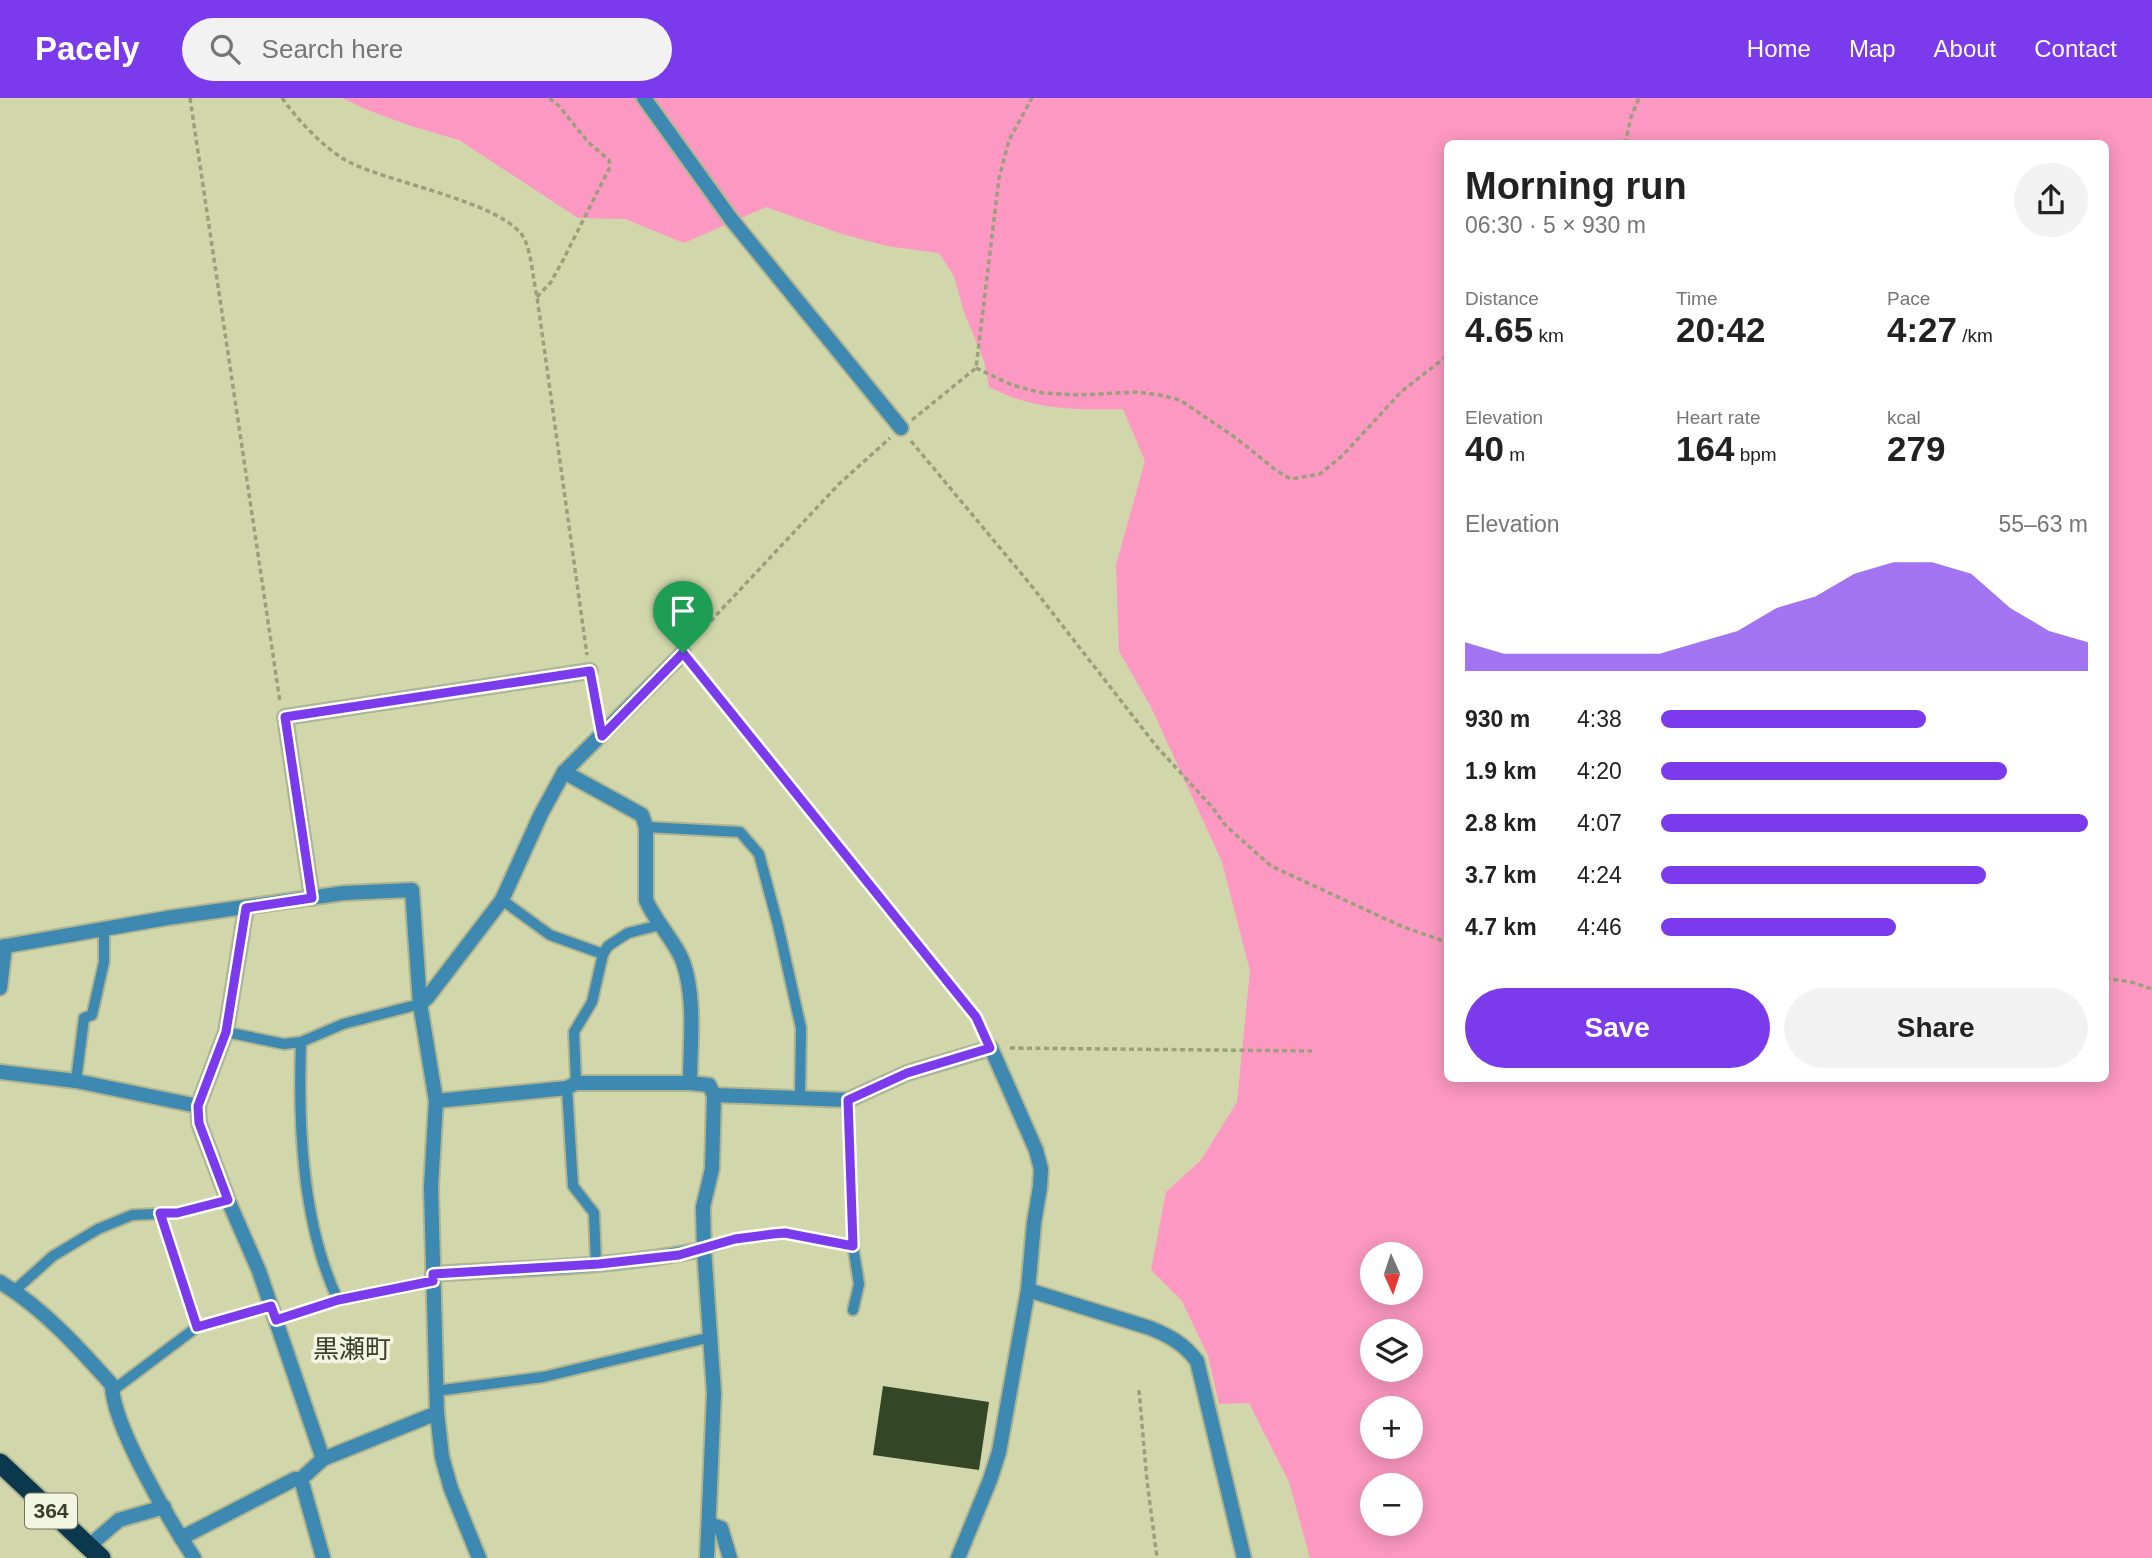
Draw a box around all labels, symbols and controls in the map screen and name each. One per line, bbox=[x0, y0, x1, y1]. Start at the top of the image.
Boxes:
search box bbox=[182, 18, 672, 81]
text: Pacely bbox=[35, 30, 140, 67]
icon: search bbox=[206, 30, 244, 68]
text: Search here bbox=[262, 34, 403, 64]
text: Home bbox=[1747, 35, 1811, 62]
text: Map bbox=[1849, 35, 1896, 62]
text: About bbox=[1934, 35, 1996, 62]
text: Contact bbox=[2034, 35, 2117, 62]
button: share bbox=[2014, 163, 2088, 237]
text: Morning run bbox=[1465, 165, 1687, 207]
text: 06:30 · 5 × 930 m bbox=[1465, 212, 1646, 238]
text: Distance bbox=[1465, 288, 1539, 309]
text: Time bbox=[1676, 288, 1718, 309]
text: Pace bbox=[1887, 288, 1930, 309]
text: 4.65 bbox=[1465, 310, 1533, 349]
text: 20:42 bbox=[1676, 310, 1766, 349]
text: 4:27 bbox=[1887, 310, 1957, 349]
text: km bbox=[1533, 325, 1564, 346]
text: /km bbox=[1957, 325, 1993, 346]
text: Elevation bbox=[1465, 407, 1543, 428]
text: Heart rate bbox=[1676, 407, 1760, 428]
text: kcal bbox=[1887, 407, 1921, 428]
text: 40 bbox=[1465, 429, 1504, 468]
text: 164 bbox=[1676, 429, 1734, 468]
text: 279 bbox=[1887, 429, 1945, 468]
text: m bbox=[1504, 444, 1525, 465]
text: bpm bbox=[1734, 444, 1777, 465]
text: Elevation bbox=[1465, 511, 1560, 537]
text: 55–63 m bbox=[1998, 511, 2088, 537]
pin bbox=[653, 581, 713, 653]
icon: arrive bbox=[664, 592, 702, 630]
text: 930 m bbox=[1465, 706, 1530, 732]
text: 4:38 bbox=[1577, 706, 1622, 732]
text: 1.9 km bbox=[1465, 758, 1537, 784]
text: 4:20 bbox=[1577, 758, 1622, 784]
text: 2.8 km bbox=[1465, 810, 1537, 836]
text: 4:07 bbox=[1577, 810, 1622, 836]
text: 3.7 km bbox=[1465, 862, 1537, 888]
text: 4:24 bbox=[1577, 862, 1622, 888]
text: 4.7 km bbox=[1465, 914, 1537, 940]
text: 4:46 bbox=[1577, 914, 1622, 940]
button: Save bbox=[1465, 988, 1770, 1068]
button: Share bbox=[1784, 988, 2088, 1068]
north arrow bbox=[1360, 1242, 1423, 1306]
map controls bbox=[1360, 1242, 1423, 1536]
button: layers bbox=[1360, 1319, 1423, 1382]
district label: 黒瀬町 bbox=[313, 1334, 391, 1364]
button: + bbox=[1360, 1396, 1423, 1459]
button: − bbox=[1360, 1473, 1423, 1536]
road number: 364 bbox=[25, 1494, 77, 1528]

